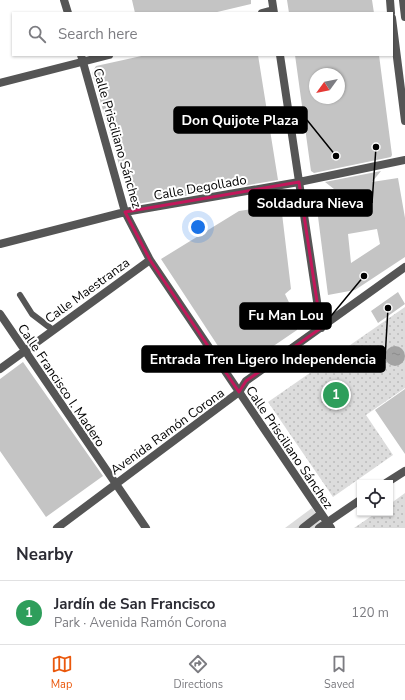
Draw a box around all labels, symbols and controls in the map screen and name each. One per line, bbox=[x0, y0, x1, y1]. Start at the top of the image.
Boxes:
search box bbox=[12, 12, 393, 56]
icon: search bbox=[26, 23, 48, 45]
text: Search here bbox=[58, 24, 138, 44]
street label: Calle Prisciliano Sánchez bbox=[88, 66, 146, 210]
north arrow bbox=[309, 68, 345, 104]
callout: Don Quijote Plaza bbox=[174, 107, 307, 133]
text: Don Quijote Plaza bbox=[181, 111, 299, 130]
street label: Calle Degollado bbox=[152, 171, 248, 205]
callout: Soldadura Nieva bbox=[249, 190, 372, 216]
text: Soldadura Nieva bbox=[256, 194, 364, 213]
your location bbox=[188, 217, 208, 237]
street label: Calle Maestranza bbox=[42, 254, 134, 328]
callout: Fu Man Lou bbox=[240, 303, 331, 329]
text: Fu Man Lou bbox=[248, 306, 324, 325]
street label: Calle Francisco I. Madero bbox=[13, 320, 109, 451]
callout: Entrada Tren Ligero Independencia bbox=[142, 346, 385, 372]
text: Entrada Tren Ligero Independencia bbox=[150, 350, 376, 369]
pin: 1 bbox=[323, 380, 349, 410]
street label: Calle Prisciliano Sánchez bbox=[241, 383, 337, 513]
street label: Avenida Ramón Corona bbox=[107, 384, 228, 479]
map controls bbox=[357, 480, 393, 516]
button: locate bbox=[357, 480, 393, 516]
text: Nearby bbox=[16, 543, 73, 566]
text: Jardín de San Francisco bbox=[54, 594, 215, 614]
text: 1 bbox=[25, 604, 33, 622]
text: 120 m bbox=[351, 604, 389, 622]
text: Park · Avenida Ramón Corona bbox=[54, 614, 227, 632]
tab: Map bbox=[51, 653, 73, 692]
tab: Directions bbox=[174, 653, 223, 692]
tab: Saved bbox=[324, 653, 354, 692]

